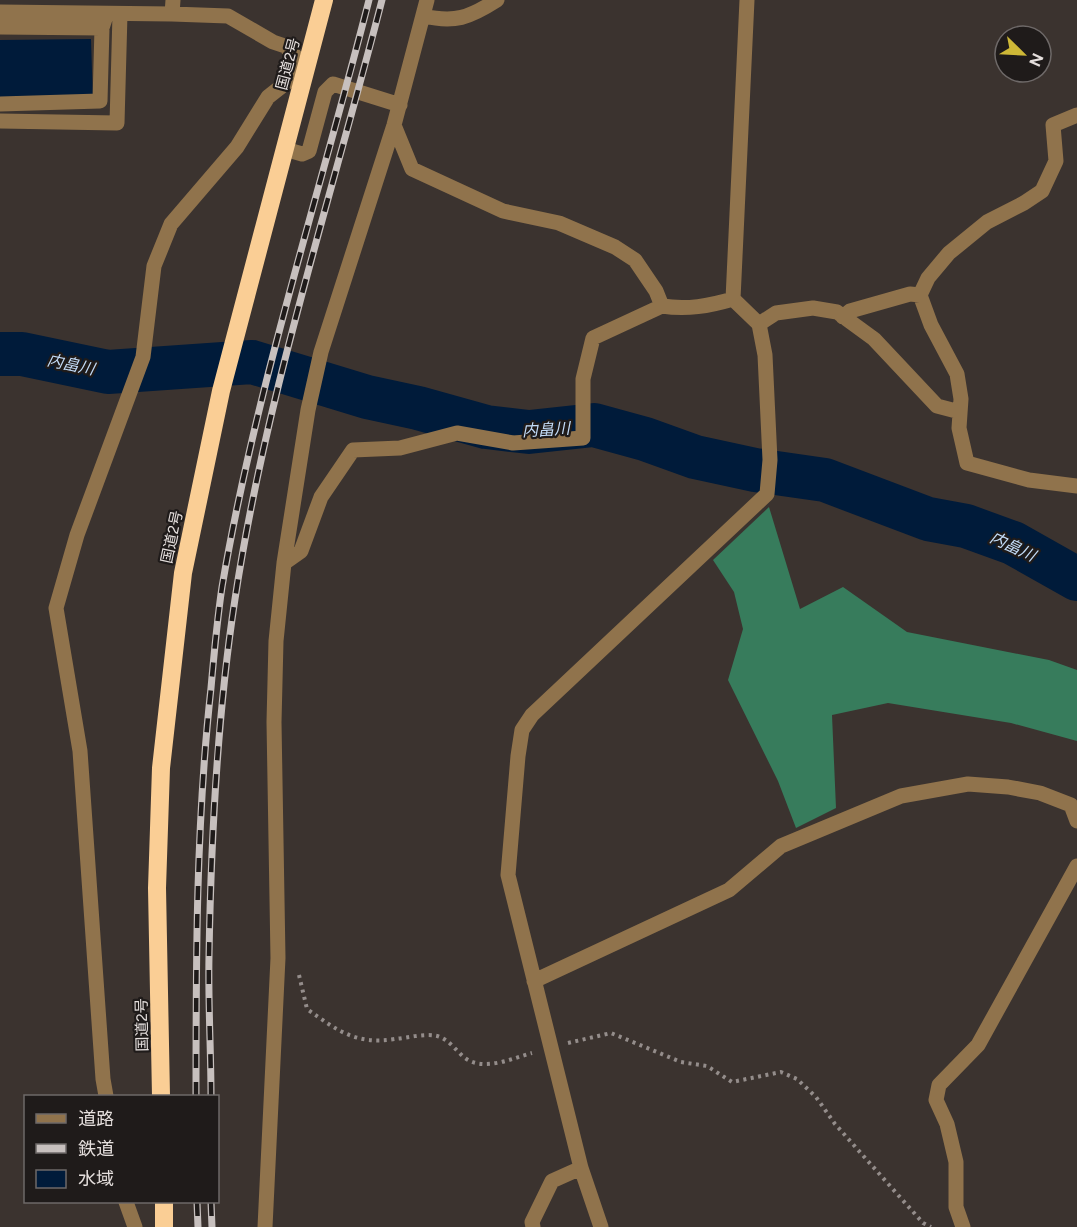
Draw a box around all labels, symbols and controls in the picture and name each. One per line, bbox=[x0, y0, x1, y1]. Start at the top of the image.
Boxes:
north arrow bbox=[993, 24, 1053, 84]
street label: 国道2号 bbox=[272, 36, 304, 92]
text: N bbox=[1025, 50, 1047, 69]
water label: 内畠川 bbox=[45, 350, 98, 379]
water label: 内畠川 bbox=[522, 419, 572, 440]
street label: 国道2号 bbox=[158, 509, 186, 565]
water label: 内畠川 bbox=[987, 528, 1040, 566]
street label: 国道2号 bbox=[133, 998, 151, 1052]
legend bbox=[24, 1095, 219, 1203]
text: 道路 bbox=[78, 1108, 114, 1130]
text: 鉄道 bbox=[78, 1138, 114, 1160]
text: 水域 bbox=[78, 1168, 114, 1190]

